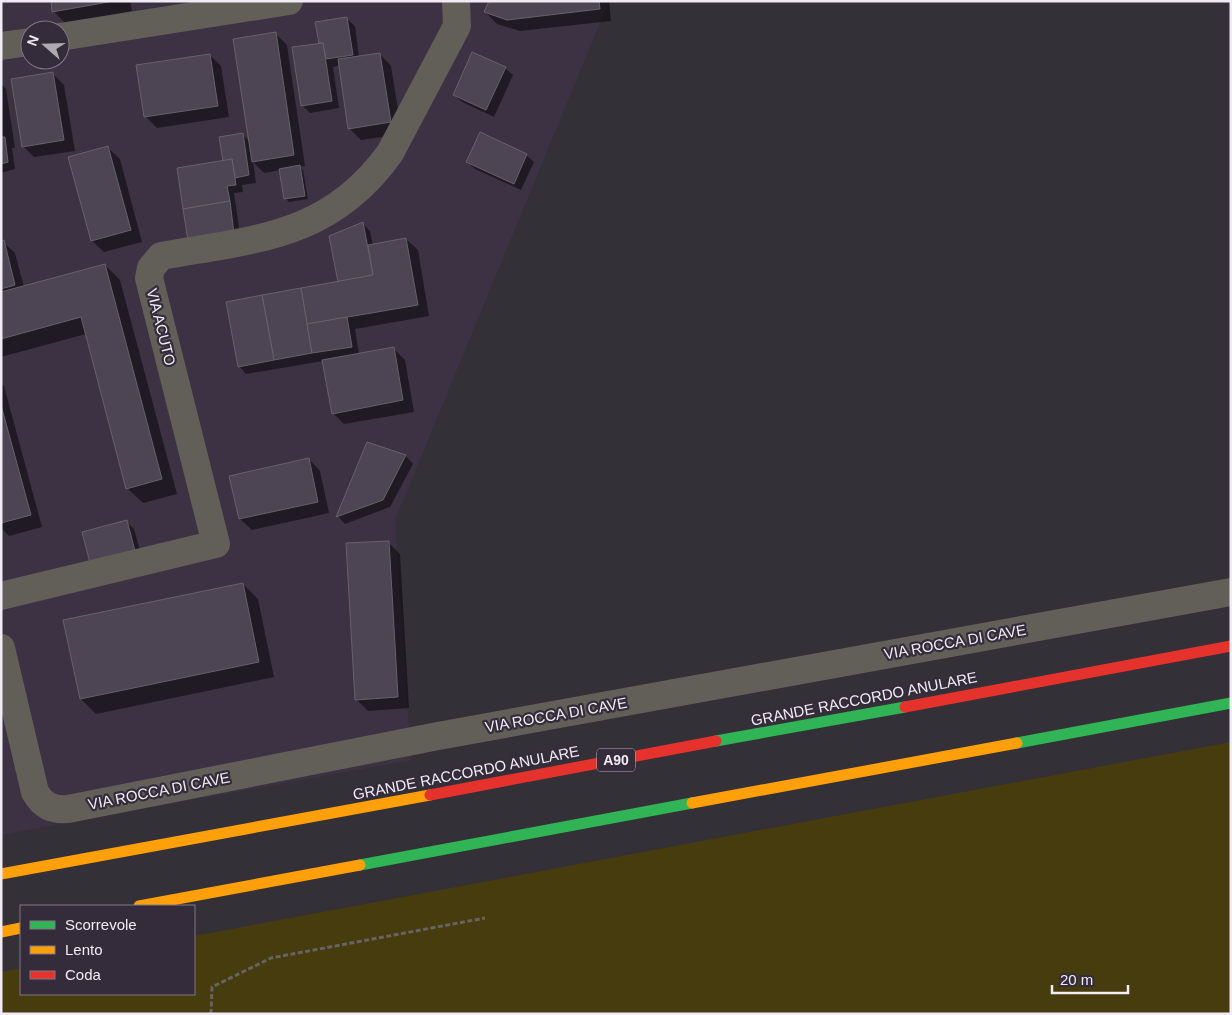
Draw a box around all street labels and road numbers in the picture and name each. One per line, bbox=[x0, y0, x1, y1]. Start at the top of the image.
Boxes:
street label: VIA ACUTO bbox=[144, 287, 179, 367]
street label: VIA ROCCA DI CAVE bbox=[883, 621, 1027, 662]
street label: GRANDE RACCORDO ANULARE bbox=[749, 668, 978, 729]
street label: VIA ROCCA DI CAVE bbox=[484, 694, 628, 735]
street label: GRANDE RACCORDO ANULARE bbox=[351, 742, 580, 803]
road number: A90 bbox=[597, 748, 635, 772]
street label: VIA ROCCA DI CAVE bbox=[87, 768, 231, 813]

